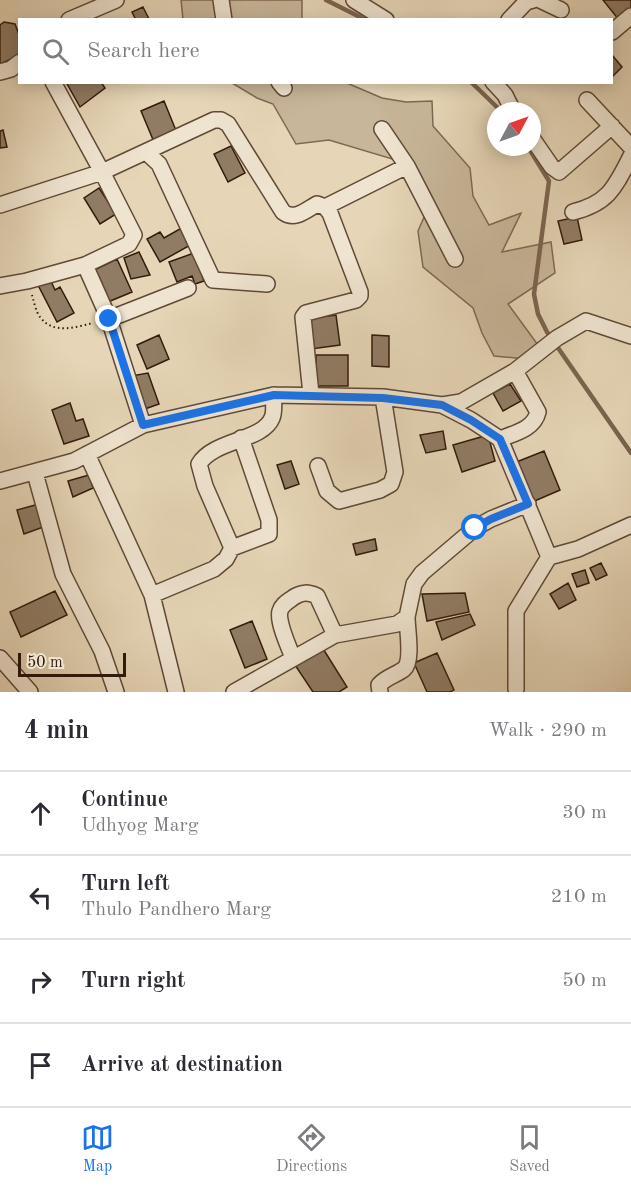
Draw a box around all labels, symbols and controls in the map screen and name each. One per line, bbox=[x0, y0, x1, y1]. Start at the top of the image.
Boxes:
search box bbox=[18, 18, 613, 84]
icon: search bbox=[39, 35, 72, 68]
text: Search here bbox=[87, 40, 200, 62]
north arrow bbox=[487, 102, 541, 156]
route end bbox=[95, 305, 121, 331]
route start bbox=[461, 514, 487, 540]
scale bar bbox=[18, 650, 126, 678]
text: 50 m bbox=[27, 655, 63, 671]
text: 4 min bbox=[24, 718, 89, 744]
text: Walk · 290 m bbox=[488, 721, 607, 741]
text: Continue bbox=[81, 789, 168, 811]
icon: ahead bbox=[24, 797, 57, 830]
text: 30 m bbox=[562, 803, 607, 823]
text: Udhyog Marg bbox=[81, 816, 199, 836]
text: Turn left bbox=[81, 873, 170, 895]
icon: left bbox=[24, 881, 57, 914]
text: 210 m bbox=[551, 887, 607, 907]
text: Thulo Pandhero Marg bbox=[81, 900, 271, 920]
icon: right bbox=[24, 965, 57, 998]
text: Turn right bbox=[81, 970, 185, 992]
text: 50 m bbox=[562, 971, 607, 991]
icon: arrive bbox=[24, 1049, 57, 1082]
text: Arrive at destination bbox=[81, 1054, 283, 1076]
tab: Map bbox=[81, 1121, 114, 1177]
tab: Directions bbox=[276, 1121, 347, 1177]
tab: Saved bbox=[509, 1121, 550, 1177]

